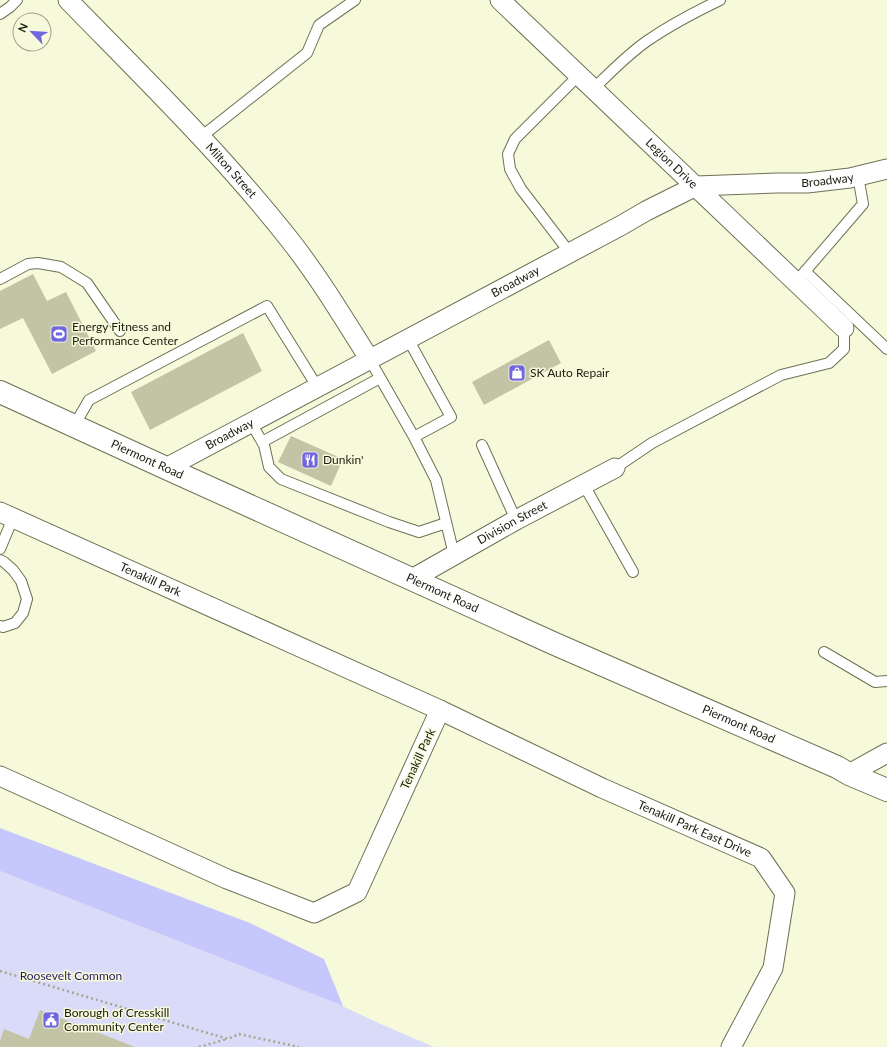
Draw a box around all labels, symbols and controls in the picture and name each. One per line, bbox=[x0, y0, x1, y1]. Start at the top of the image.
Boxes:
north arrow bbox=[12, 12, 52, 52]
text: N bbox=[15, 21, 30, 34]
street label: Legion Drive bbox=[643, 135, 701, 192]
street label: Milton Street bbox=[203, 139, 261, 202]
street label: Broadway bbox=[801, 169, 856, 190]
street label: Broadway bbox=[488, 262, 543, 300]
place label: Energy Fitness and Performance Center bbox=[72, 319, 179, 348]
sports icon: Energy Fitness and Performance Center bbox=[49, 324, 69, 344]
shop icon: SK Auto Repair bbox=[507, 363, 527, 383]
place label: SK Auto Repair bbox=[530, 365, 610, 380]
street label: Broadway bbox=[203, 414, 257, 453]
street label: Piermont Road bbox=[109, 436, 186, 482]
restaurant icon: Dunkin' bbox=[300, 450, 320, 470]
place label: Dunkin' bbox=[323, 452, 363, 467]
street label: Division Street bbox=[474, 497, 550, 547]
street label: Tenakill Park bbox=[118, 559, 185, 600]
street label: Piermont Road bbox=[404, 570, 481, 616]
street label: Piermont Road bbox=[700, 701, 778, 746]
street label: Tenakill Park bbox=[397, 725, 439, 792]
street label: Tenakill Park East Drive bbox=[635, 797, 754, 860]
park label: Roosevelt Common bbox=[20, 968, 122, 983]
place label: Borough of Cresskill Community Center bbox=[64, 1005, 169, 1034]
public building icon: Borough of Cresskill Community Center bbox=[41, 1010, 61, 1030]

